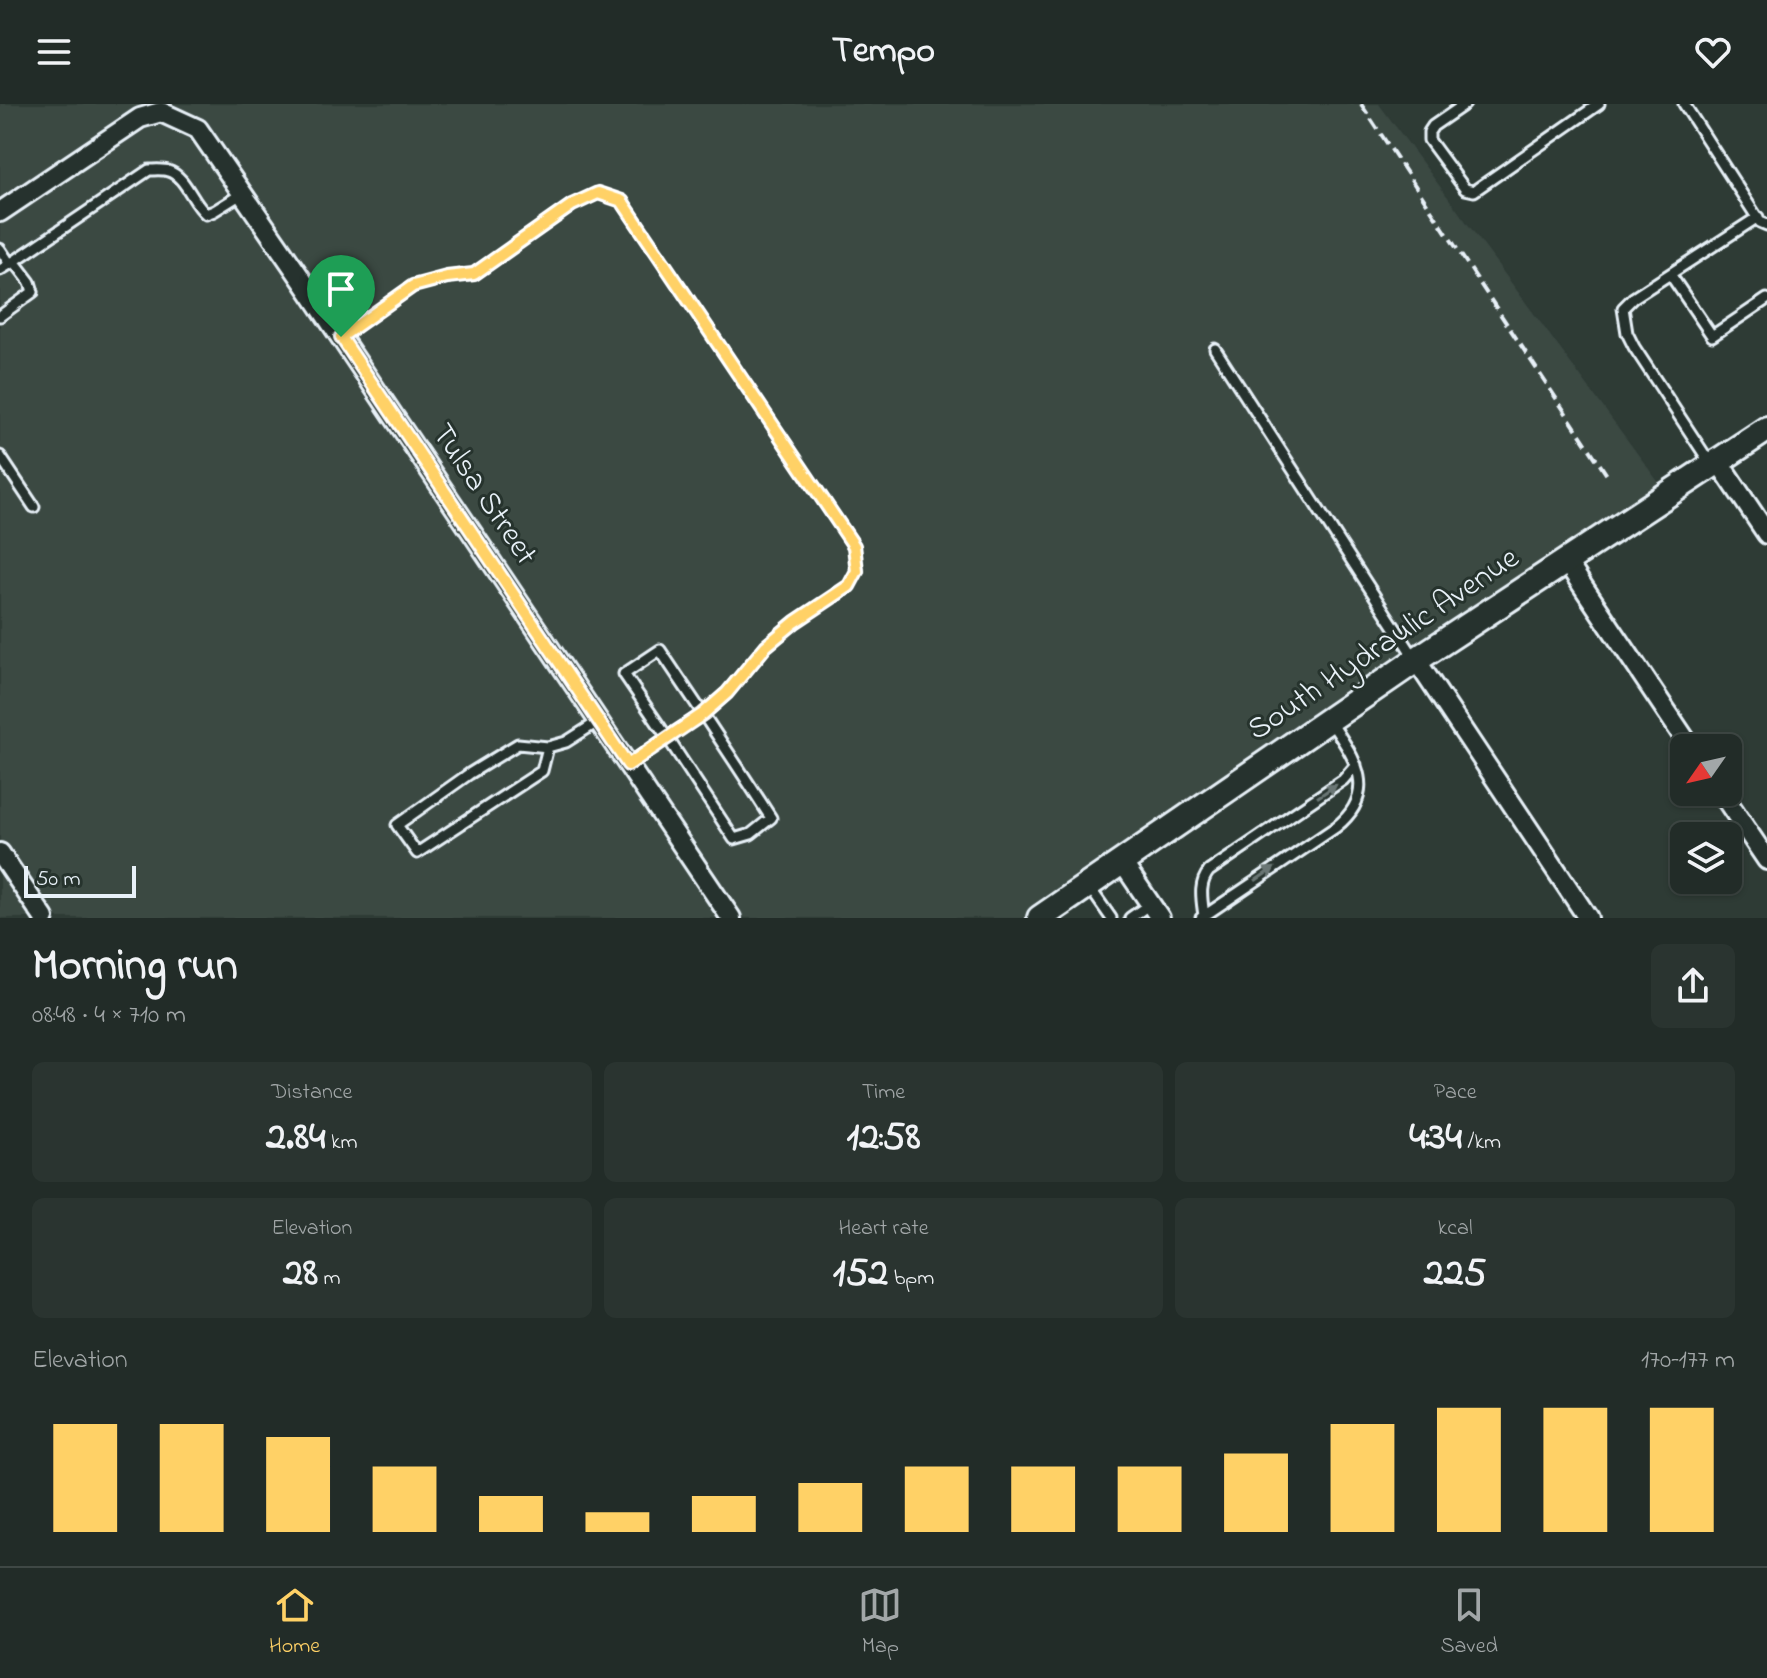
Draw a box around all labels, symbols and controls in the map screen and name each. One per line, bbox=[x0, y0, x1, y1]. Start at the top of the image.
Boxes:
text: Tempo bbox=[832, 26, 935, 79]
icon: menu bbox=[32, 30, 76, 74]
icon: heart bbox=[1691, 30, 1735, 74]
pin bbox=[307, 255, 375, 337]
icon: arrive bbox=[319, 267, 363, 311]
street label: Tulsa Street bbox=[418, 415, 548, 576]
street label: South Hydraulic Avenue bbox=[1239, 536, 1530, 754]
north arrow bbox=[1670, 734, 1742, 806]
map controls bbox=[1670, 734, 1742, 894]
one-way arrow bbox=[1317, 784, 1338, 799]
button: layers bbox=[1670, 822, 1742, 894]
scale bar bbox=[24, 862, 136, 898]
text: 50 m bbox=[36, 864, 81, 896]
one-way arrow bbox=[1255, 867, 1276, 882]
text: Morning run bbox=[32, 935, 238, 999]
button: share bbox=[1651, 944, 1735, 1028]
text: 08:48 · 4 × 710 m bbox=[32, 997, 186, 1035]
text: Distance bbox=[271, 1077, 352, 1109]
text: Time bbox=[862, 1077, 905, 1109]
text: Pace bbox=[1434, 1077, 1477, 1109]
text: 2.84 bbox=[266, 1109, 325, 1168]
text: 12:58 bbox=[847, 1109, 920, 1168]
text: 4:34 bbox=[1409, 1109, 1462, 1168]
text: km bbox=[325, 1127, 358, 1159]
text: /km bbox=[1462, 1127, 1501, 1159]
text: Elevation bbox=[271, 1213, 352, 1245]
text: Heart rate bbox=[838, 1213, 929, 1245]
text: kcal bbox=[1438, 1213, 1473, 1245]
text: 28 bbox=[283, 1245, 318, 1304]
text: 152 bbox=[833, 1245, 888, 1304]
text: 225 bbox=[1424, 1245, 1486, 1304]
text: m bbox=[318, 1263, 341, 1295]
text: bpm bbox=[888, 1263, 934, 1295]
text: Elevation bbox=[32, 1342, 128, 1380]
text: 170–177 m bbox=[1641, 1342, 1735, 1380]
tab: Home bbox=[269, 1583, 320, 1663]
tab: Map bbox=[858, 1583, 902, 1663]
tab: Saved bbox=[1441, 1583, 1498, 1663]

